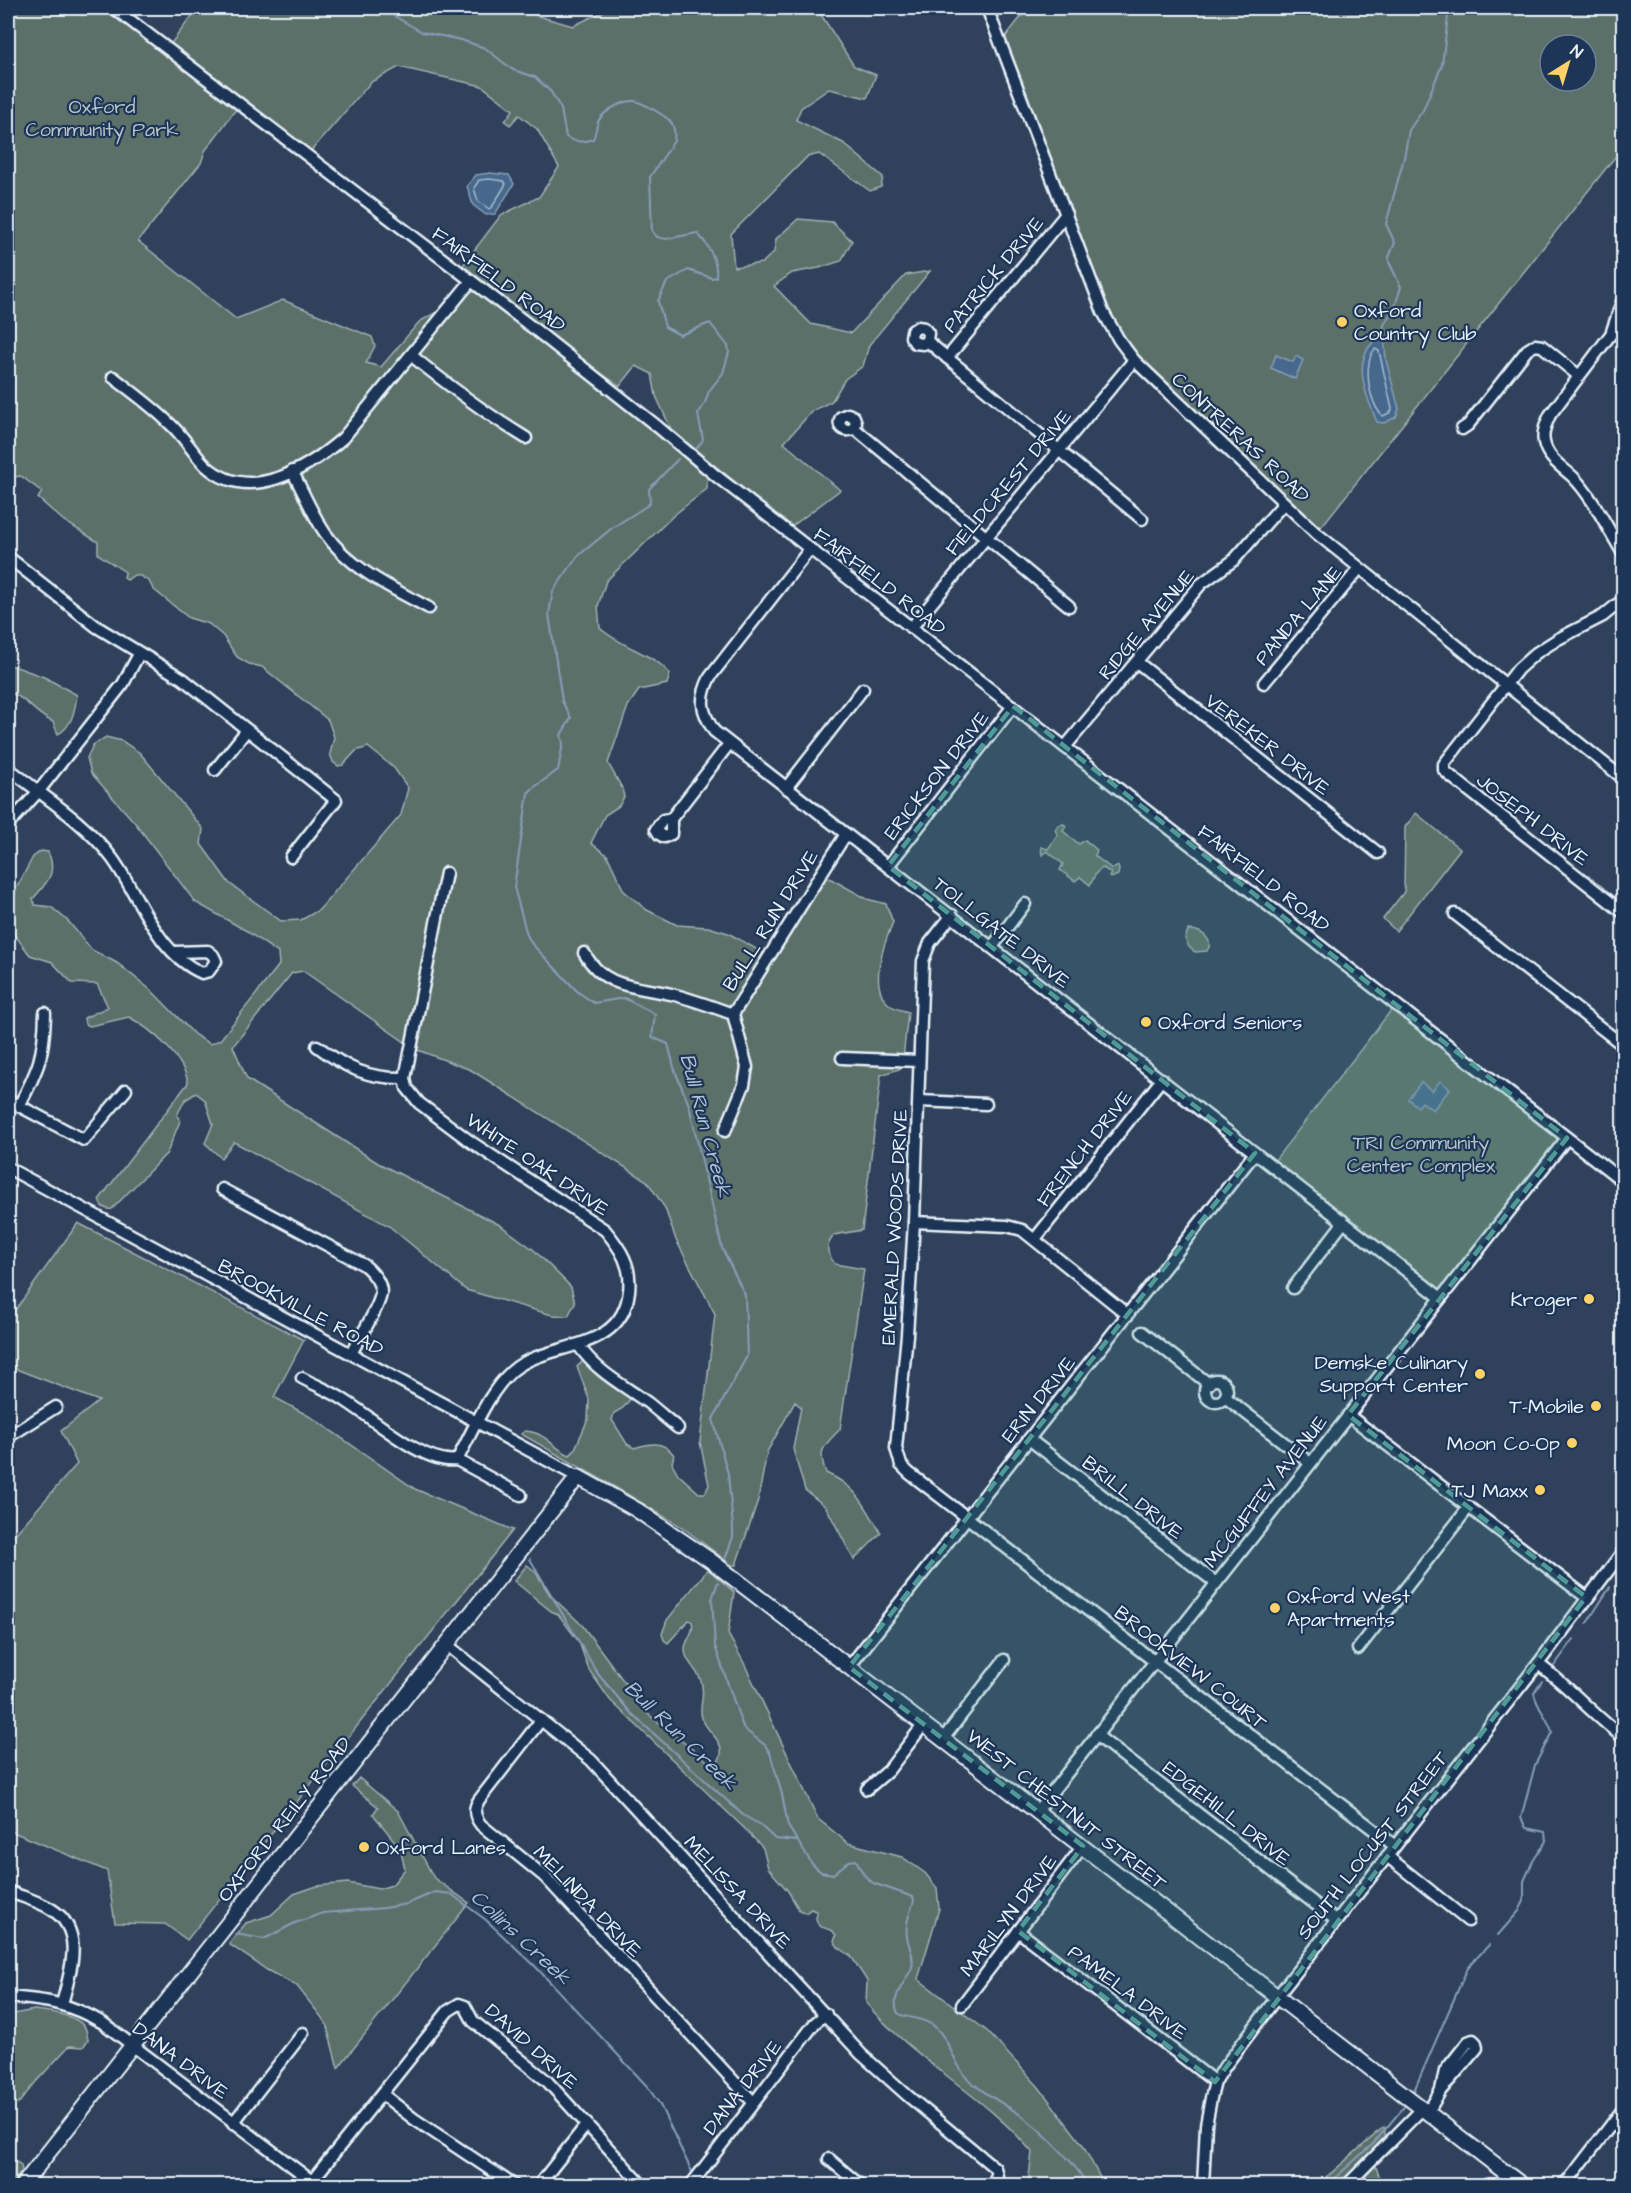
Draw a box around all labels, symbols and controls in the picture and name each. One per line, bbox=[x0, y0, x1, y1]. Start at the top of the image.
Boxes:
north arrow bbox=[1538, 33, 1598, 93]
text: N bbox=[1566, 40, 1587, 64]
park label: Oxford Community Park bbox=[25, 93, 179, 145]
street label: PATRICK DRIVE bbox=[937, 210, 1051, 339]
street label: FAIRFIELD ROAD bbox=[426, 220, 571, 339]
place label: Oxford Country Club bbox=[1354, 297, 1476, 349]
marker: Oxford Country Club bbox=[1335, 315, 1349, 329]
street label: CONTRERAS ROAD bbox=[1165, 366, 1316, 509]
street label: FIELDCREST DRIVE bbox=[939, 403, 1079, 562]
street label: FAIRFIELD ROAD bbox=[807, 521, 951, 642]
street label: PANDA LANE bbox=[1249, 559, 1349, 672]
street label: RIDGE AVENUE bbox=[1092, 563, 1202, 686]
street label: VEREKER DRIVE bbox=[1199, 687, 1336, 802]
street label: ERICKSON DRIVE bbox=[877, 705, 996, 846]
street label: JOSEPH DRIVE bbox=[1470, 767, 1595, 873]
street label: FAIRFIELD ROAD bbox=[1191, 818, 1335, 939]
street label: BULL RUN DRIVE bbox=[716, 844, 826, 997]
street label: TOLLGATE DRIVE bbox=[927, 870, 1076, 995]
place label: Oxford Seniors bbox=[1158, 1009, 1302, 1037]
marker: Oxford Seniors bbox=[1139, 1015, 1153, 1029]
water label: Bull Run Creek bbox=[672, 1050, 739, 1201]
street label: FRENCH DRIVE bbox=[1030, 1084, 1139, 1213]
street label: WHITE OAK DRIVE bbox=[460, 1106, 615, 1223]
street label: EMERALD WOODS DRIVE bbox=[875, 1108, 915, 1346]
park label: TRI Community Center Complex bbox=[1347, 1129, 1496, 1180]
street label: BROOKVILLE ROAD bbox=[213, 1252, 388, 1363]
place label: Kroger bbox=[1510, 1286, 1577, 1315]
marker: Kroger bbox=[1582, 1292, 1596, 1306]
place label: Demske Culinary Support Center bbox=[1315, 1349, 1468, 1400]
street label: ERIN DRIVE bbox=[995, 1350, 1083, 1449]
marker: Demske Culinary Support Center bbox=[1473, 1367, 1487, 1381]
place label: T-Mobile bbox=[1509, 1393, 1584, 1421]
marker: T-Mobile bbox=[1589, 1399, 1603, 1413]
street label: MCGUFFEY AVENUE bbox=[1197, 1409, 1334, 1574]
place label: Moon Co-Op bbox=[1447, 1430, 1560, 1458]
marker: Moon Co-Op bbox=[1565, 1436, 1579, 1450]
street label: BRILL DRIVE bbox=[1076, 1449, 1189, 1546]
place label: TJ Maxx bbox=[1451, 1477, 1529, 1505]
marker: TJ Maxx bbox=[1533, 1483, 1547, 1497]
place label: Oxford West Apartments bbox=[1287, 1583, 1410, 1634]
street label: BROOKVIEW COURT bbox=[1108, 1599, 1273, 1737]
marker: Oxford West Apartments bbox=[1268, 1601, 1282, 1615]
water label: Bull Run Creek bbox=[618, 1674, 744, 1798]
street label: WEST CHESTNUT STREET bbox=[960, 1723, 1173, 1897]
street label: OXFORD REILY ROAD bbox=[211, 1731, 358, 1908]
street label: SOUTH LOCUST STREET bbox=[1290, 1745, 1455, 1946]
street label: EDGEHILL DRIVE bbox=[1156, 1755, 1297, 1873]
street label: MELISSA DRIVE bbox=[677, 1830, 798, 1956]
place label: Oxford Lanes bbox=[376, 1834, 506, 1862]
street label: MELINDA DRIVE bbox=[526, 1839, 648, 1964]
marker: Oxford Lanes bbox=[357, 1840, 371, 1854]
street label: MARILYN DRIVE bbox=[954, 1849, 1064, 1982]
water label: Collins Creek bbox=[464, 1883, 578, 1992]
street label: PAMELA DRIVE bbox=[1062, 1939, 1193, 2047]
street label: DAVID DRIVE bbox=[479, 1997, 584, 2096]
street label: DANA DRIVE bbox=[127, 2015, 234, 2106]
street label: DANA DRIVE bbox=[697, 2034, 789, 2141]

